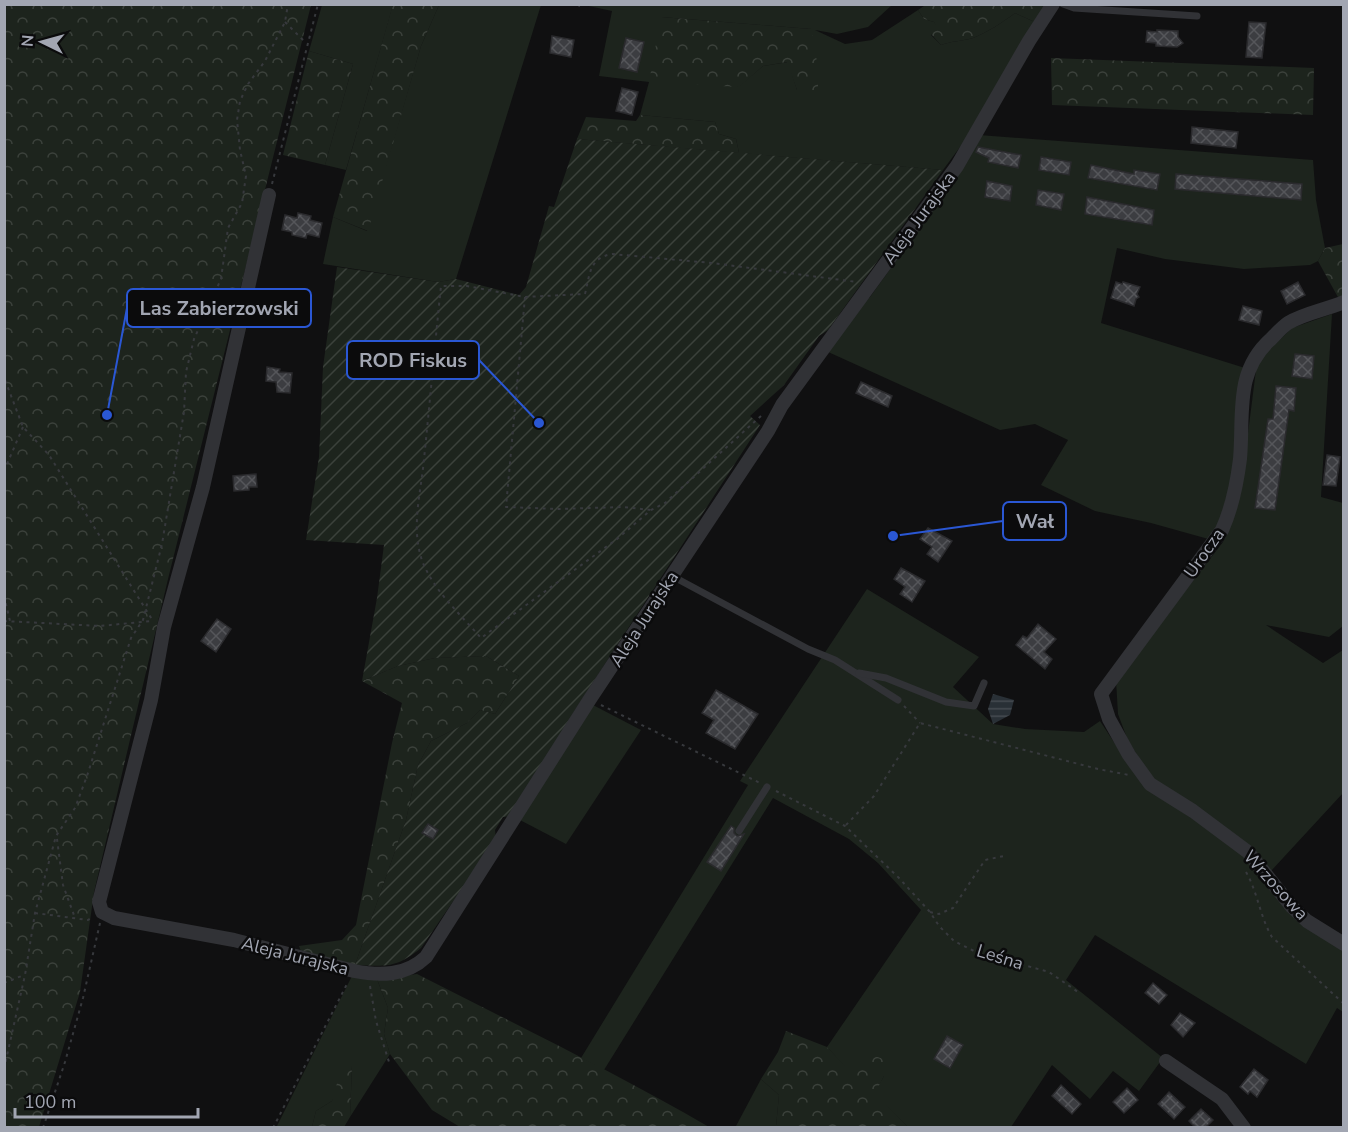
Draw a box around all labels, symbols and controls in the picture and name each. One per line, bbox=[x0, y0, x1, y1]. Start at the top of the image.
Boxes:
north arrow bbox=[12, 12, 72, 72]
text: N bbox=[17, 34, 40, 48]
street label: Aleja Jurajska bbox=[877, 167, 961, 269]
callout: Las Zabierzowski bbox=[127, 289, 311, 327]
text: Las Zabierzowski bbox=[139, 295, 299, 322]
callout: ROD Fiskus bbox=[347, 341, 479, 379]
text: ROD Fiskus bbox=[359, 347, 467, 374]
callout: Wał bbox=[1003, 502, 1066, 540]
text: Wał bbox=[1016, 508, 1055, 535]
street label: Urocza bbox=[1178, 523, 1230, 583]
street label: Aleja Jurajska bbox=[604, 567, 684, 671]
street label: Wrzosowa bbox=[1238, 845, 1314, 925]
street label: Aleja Jurajska bbox=[239, 931, 351, 981]
street label: Leśna bbox=[974, 939, 1026, 975]
scale bar bbox=[15, 1081, 198, 1119]
text: 100 m bbox=[24, 1090, 76, 1114]

